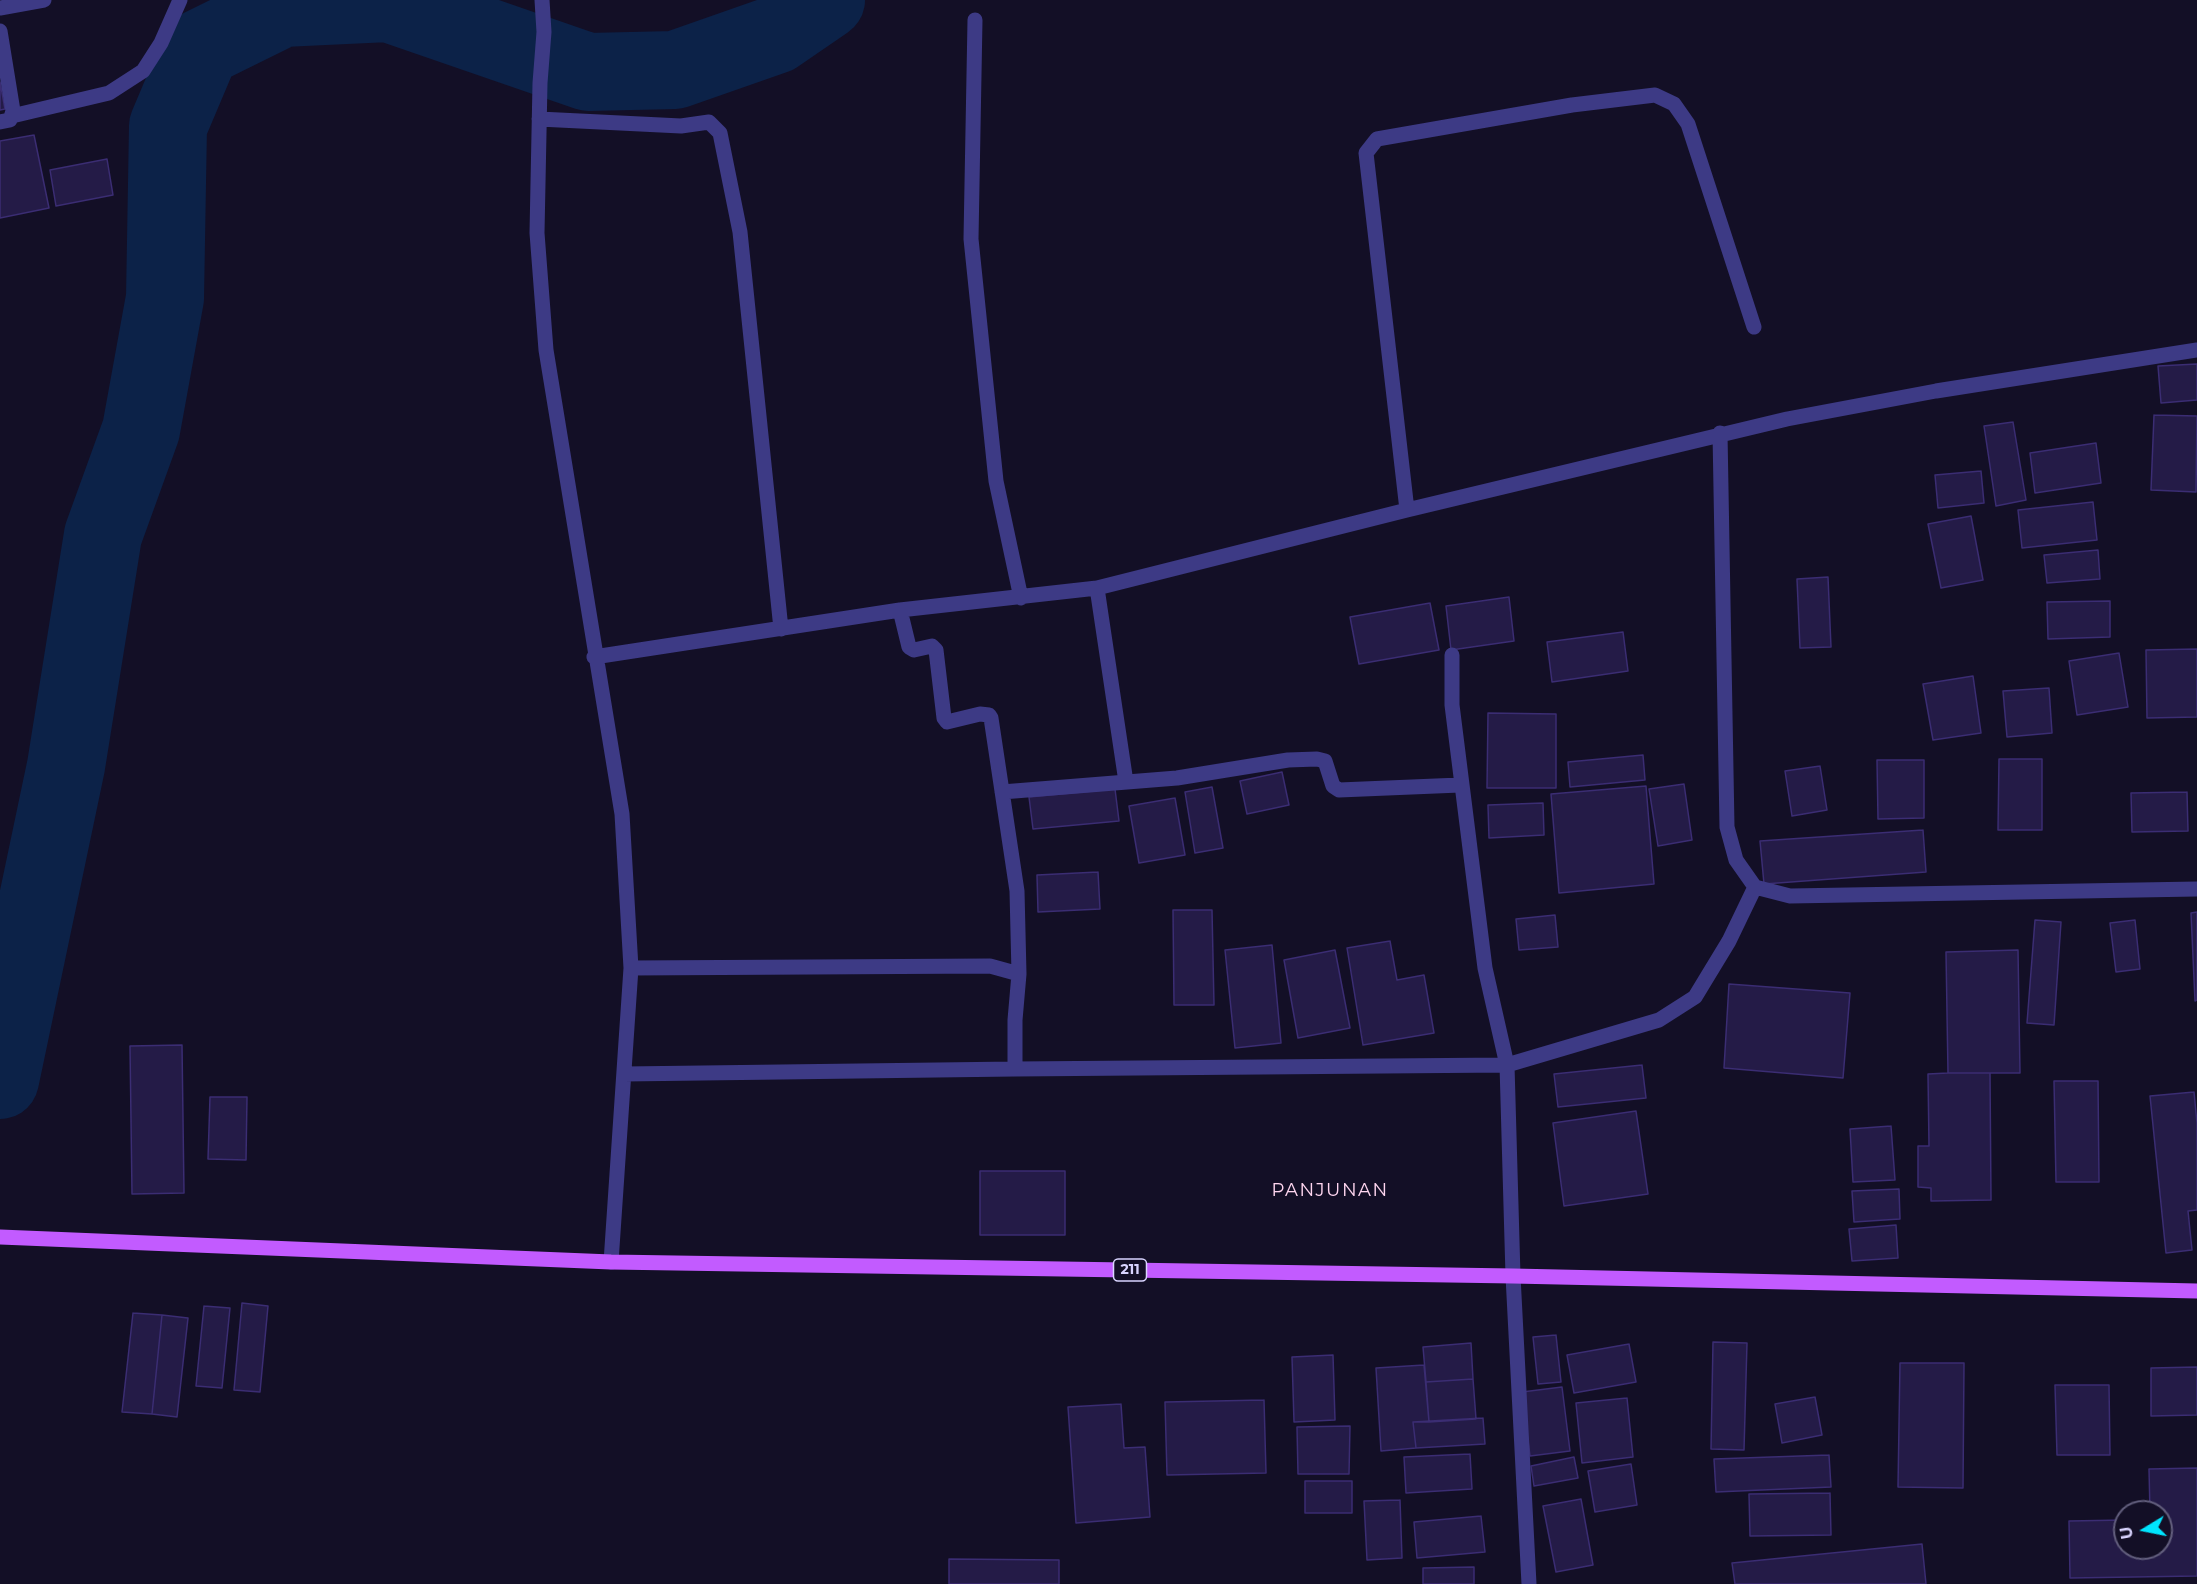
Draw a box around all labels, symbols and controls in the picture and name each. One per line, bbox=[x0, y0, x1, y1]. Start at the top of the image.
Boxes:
district label: PANJUNAN bbox=[1271, 1180, 1389, 1202]
road number: 211 bbox=[1114, 1259, 1146, 1281]
north arrow bbox=[2113, 1500, 2173, 1560]
text: U bbox=[2116, 1525, 2137, 1541]

